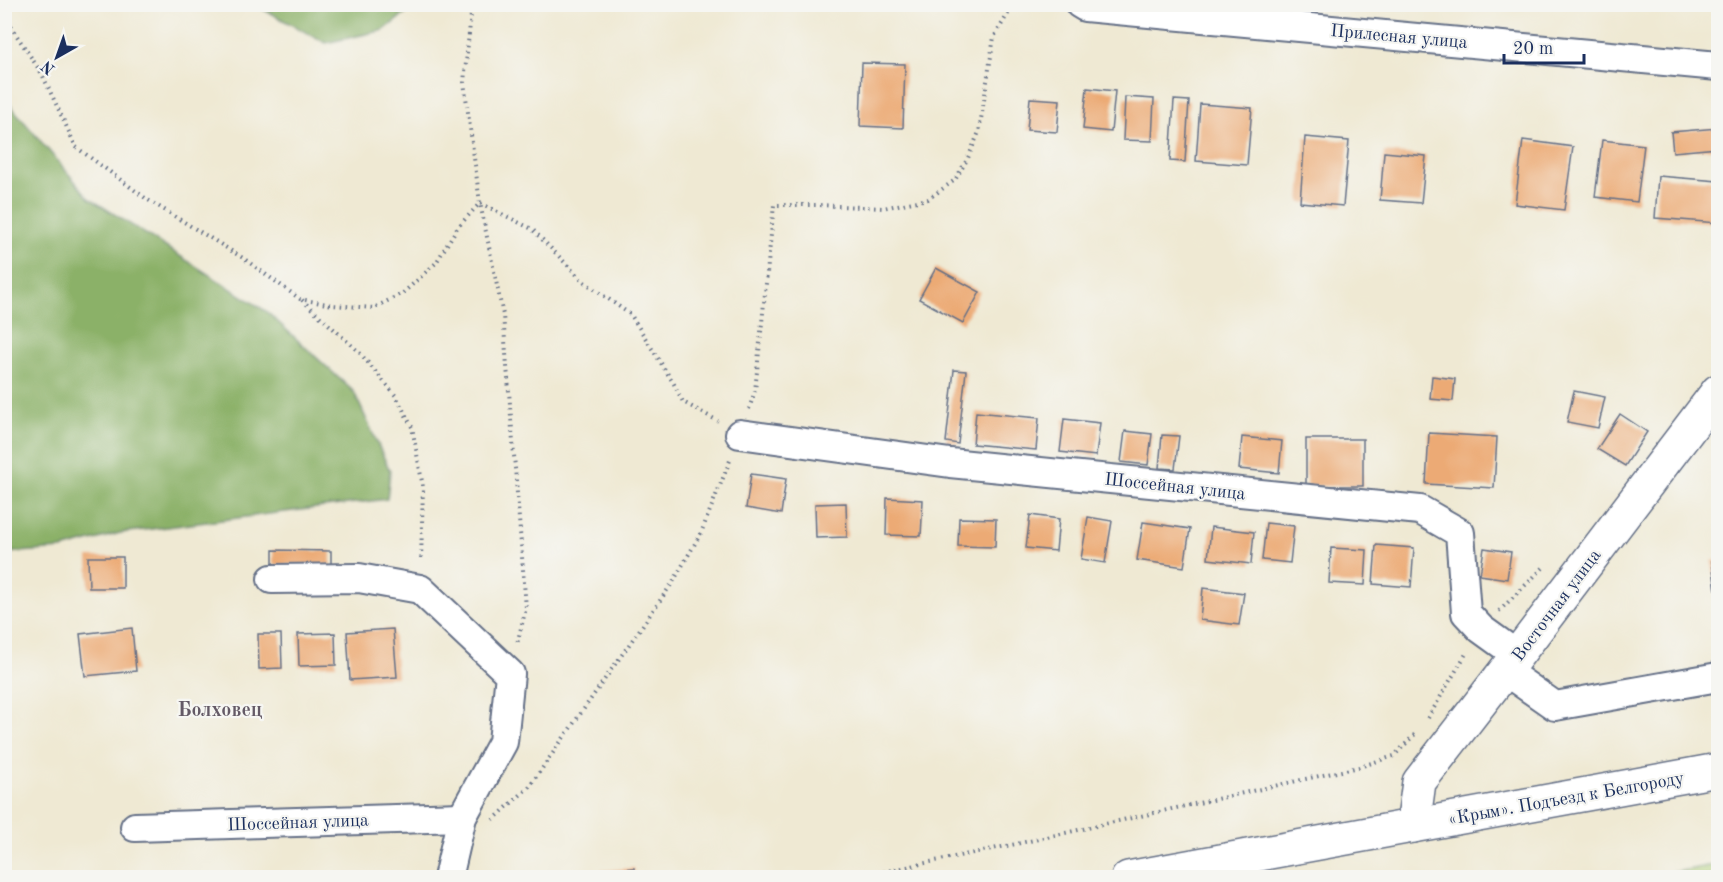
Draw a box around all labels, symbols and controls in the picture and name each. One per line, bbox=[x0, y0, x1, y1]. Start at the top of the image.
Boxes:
street label: Прилесная улица bbox=[1330, 22, 1468, 52]
north arrow bbox=[27, 27, 87, 87]
scale bar bbox=[1504, 27, 1584, 65]
text: 20 m bbox=[1513, 40, 1553, 58]
text: N bbox=[38, 56, 58, 77]
street label: Шоссейная улица bbox=[1104, 471, 1246, 503]
street label: Восточная улица bbox=[1509, 546, 1605, 665]
district label: Болховец bbox=[177, 701, 263, 721]
street label: «Крым». Подъезд к Белгороду bbox=[1447, 769, 1686, 829]
street label: Шоссейная улица bbox=[227, 812, 369, 834]

